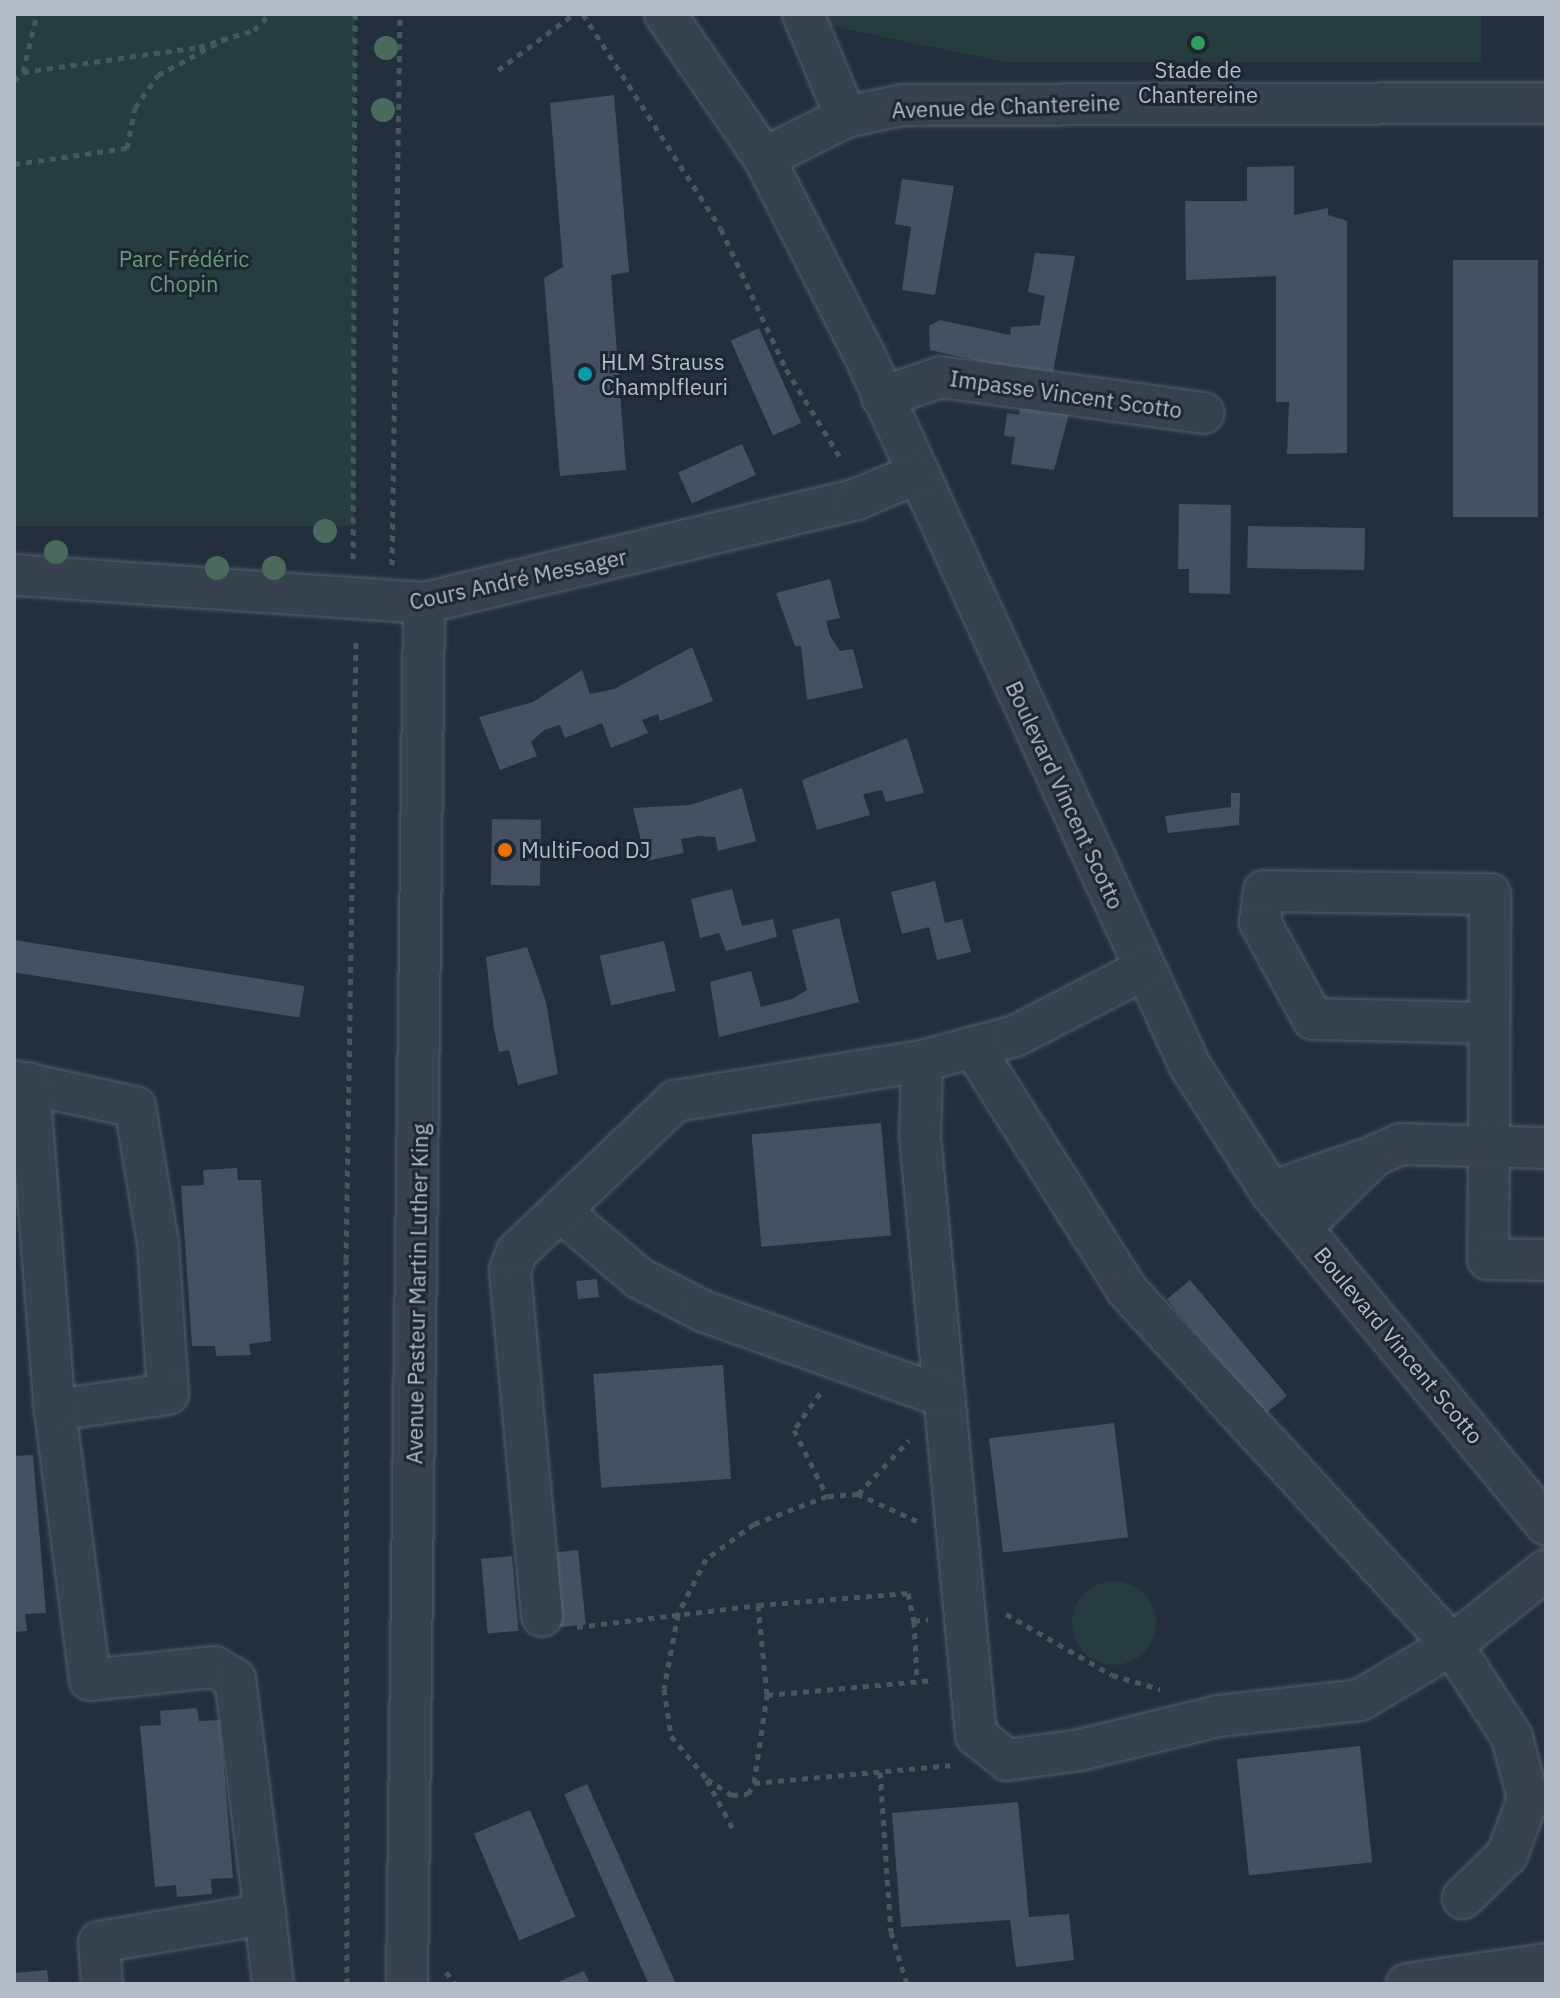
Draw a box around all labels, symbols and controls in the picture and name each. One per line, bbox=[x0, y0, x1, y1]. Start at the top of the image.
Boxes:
marker: Stade de Chantereine bbox=[1189, 34, 1207, 52]
place label: Stade de Chantereine bbox=[1138, 56, 1258, 108]
street label: Avenue de Chantereine bbox=[891, 89, 1121, 123]
park label: Parc Frédéric Chopin bbox=[119, 245, 249, 296]
place label: HLM Strauss Champlfleuri bbox=[601, 348, 728, 400]
marker: HLM Strauss Champlfleuri bbox=[576, 365, 594, 383]
street label: Impasse Vincent Scotto bbox=[948, 365, 1184, 423]
street label: Cours André Messager bbox=[407, 543, 629, 615]
street label: Boulevard Vincent Scotto bbox=[1000, 677, 1130, 913]
place label: MultiFood DJ bbox=[521, 837, 650, 863]
marker: MultiFood DJ bbox=[496, 841, 514, 859]
street label: Avenue Pasteur Martin Luther King bbox=[401, 1123, 433, 1465]
street label: Boulevard Vincent Scotto bbox=[1309, 1241, 1489, 1449]

